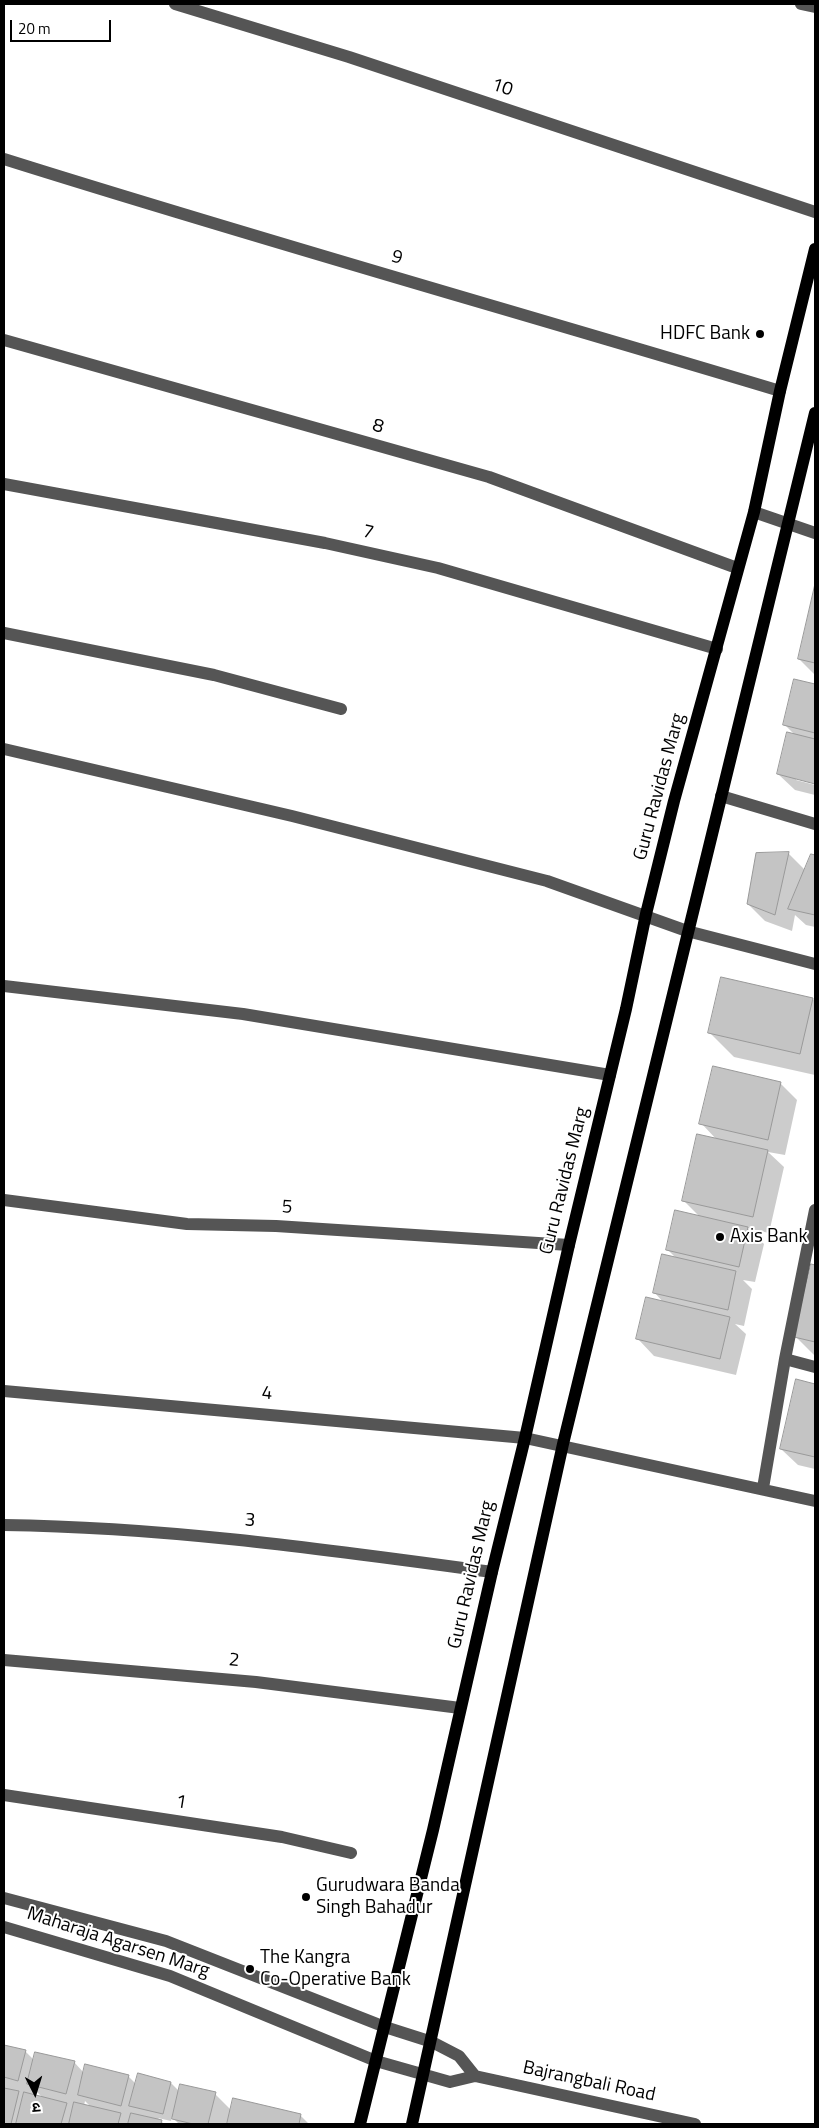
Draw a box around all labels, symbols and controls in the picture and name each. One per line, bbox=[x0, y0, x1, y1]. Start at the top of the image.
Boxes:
scale bar bbox=[12, 10, 114, 42]
text: 20 m bbox=[18, 17, 51, 40]
street label: 10 bbox=[488, 74, 516, 102]
street label: 9 bbox=[389, 246, 405, 270]
place label: HDFC Bank bbox=[660, 323, 750, 345]
marker: HDFC Bank bbox=[754, 328, 766, 340]
street label: 8 bbox=[370, 415, 386, 439]
street label: 7 bbox=[360, 521, 376, 545]
street label: Guru Ravidas Marg bbox=[629, 711, 691, 863]
street label: Guru Ravidas Marg bbox=[536, 1105, 594, 1257]
street label: 5 bbox=[281, 1196, 293, 1220]
place label: Axis Bank bbox=[730, 1226, 808, 1248]
marker: Axis Bank bbox=[714, 1231, 726, 1243]
street label: 4 bbox=[261, 1382, 273, 1406]
street label: Guru Ravidas Marg bbox=[444, 1499, 500, 1651]
street label: 3 bbox=[244, 1509, 256, 1533]
street label: 2 bbox=[228, 1649, 240, 1673]
street label: 1 bbox=[174, 1791, 188, 1815]
place label: Gurudwara Banda Singh Bahadur bbox=[316, 1875, 460, 1919]
marker: Gurudwara Banda Singh Bahadur bbox=[300, 1891, 312, 1903]
street label: Maharaja Agarsen Marg bbox=[24, 1903, 212, 1983]
place label: The Kangra Co-Operative Bank bbox=[260, 1947, 411, 1991]
marker: The Kangra Co-Operative Bank bbox=[244, 1963, 256, 1975]
street label: Bajrangbali Road bbox=[521, 2057, 657, 2107]
north arrow bbox=[10, 2068, 60, 2118]
text: उ bbox=[31, 2098, 41, 2119]

